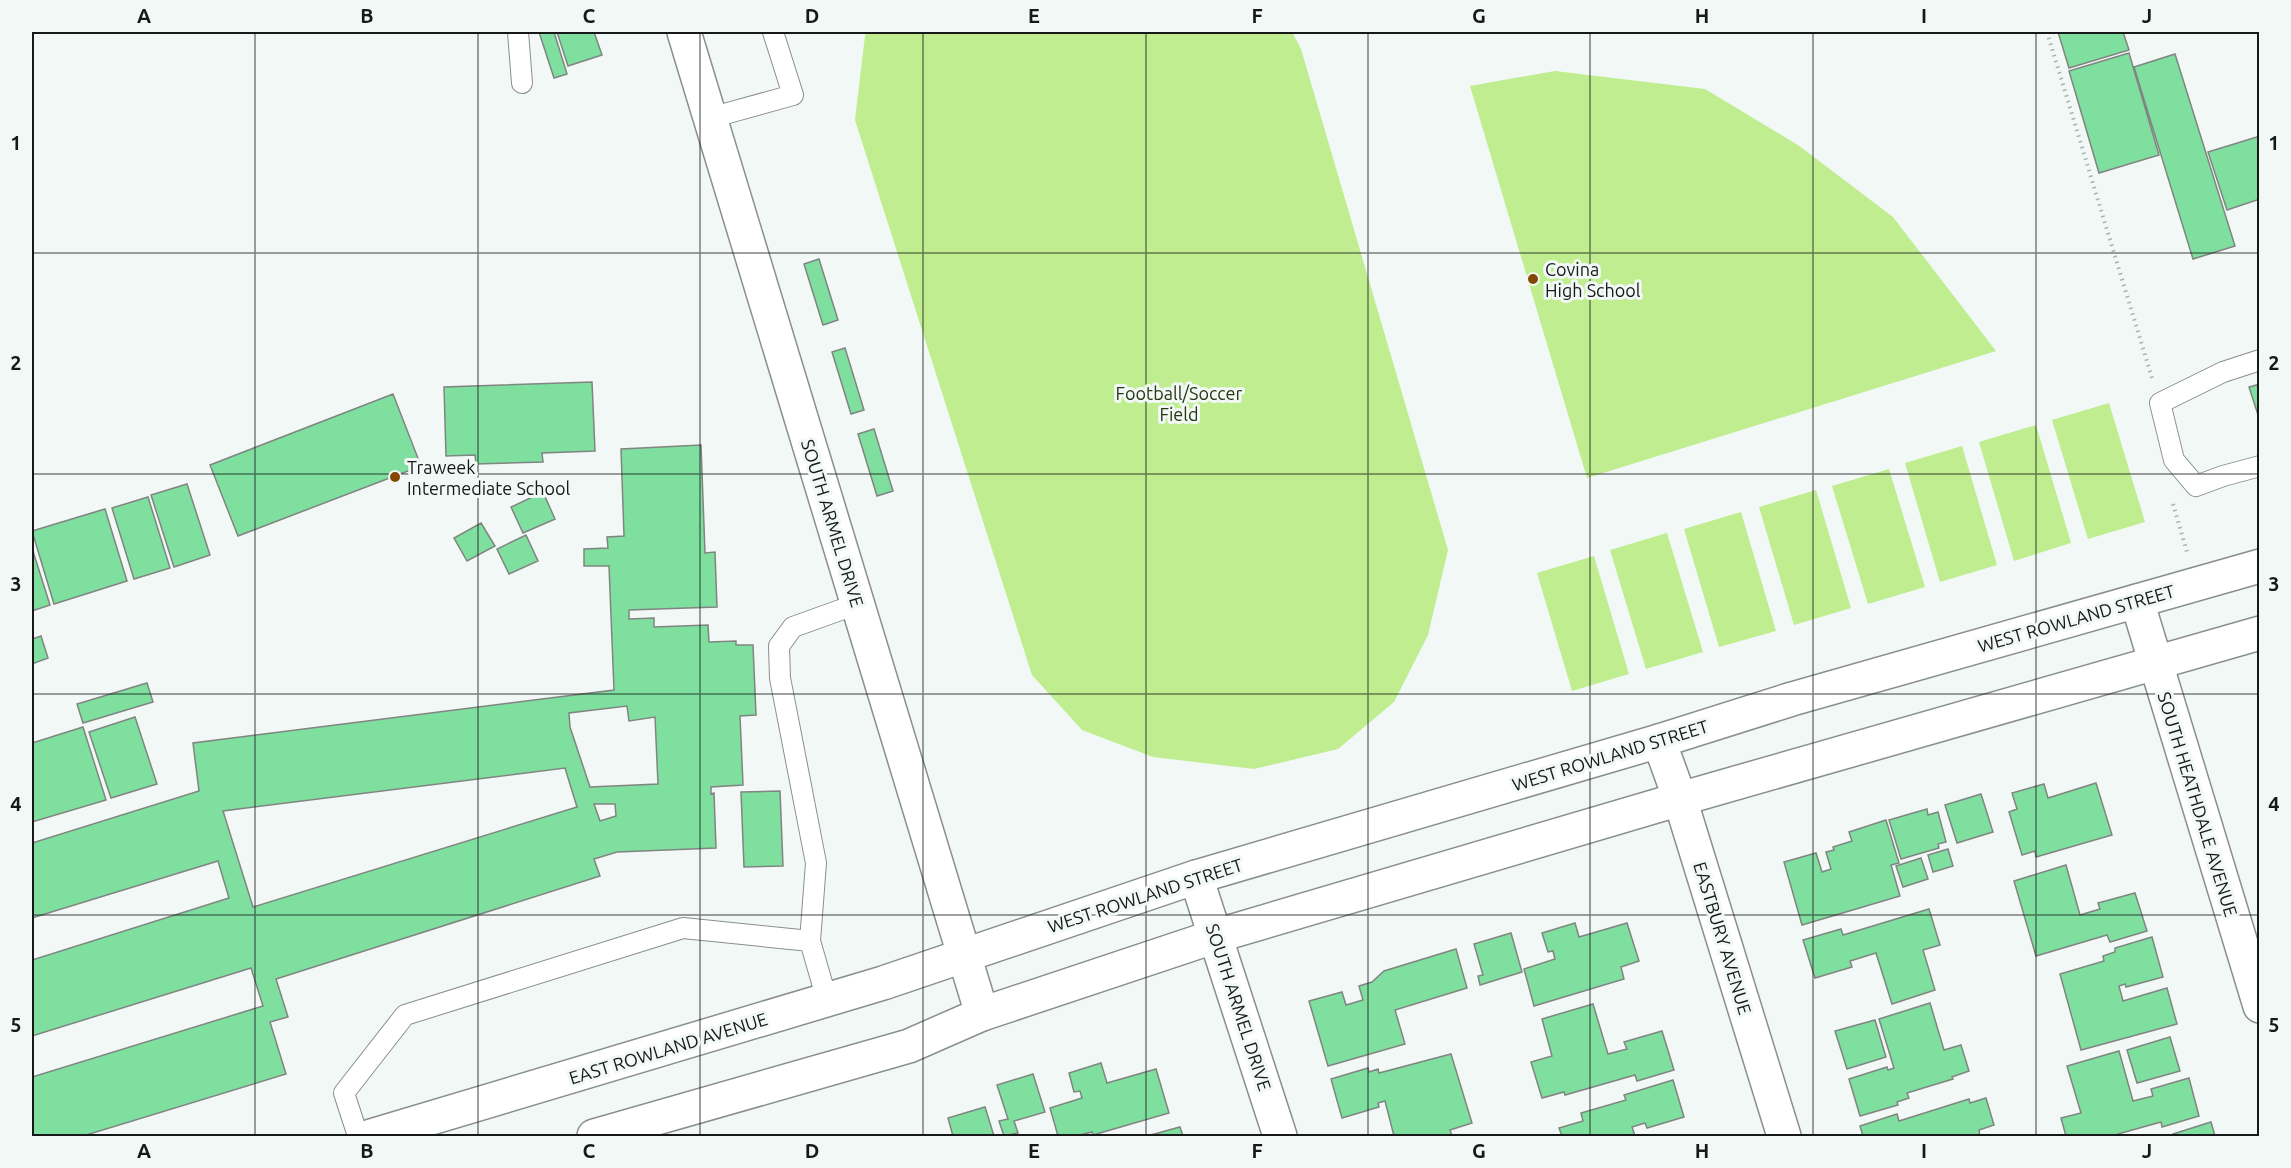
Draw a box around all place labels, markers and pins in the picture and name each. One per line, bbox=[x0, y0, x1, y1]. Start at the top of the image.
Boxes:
place label: Covina High School bbox=[1545, 259, 1641, 300]
marker: Covina High School bbox=[1526, 272, 1540, 286]
place label: Traweek Intermediate School bbox=[407, 457, 571, 498]
marker: Traweek Intermediate School bbox=[388, 470, 402, 484]

